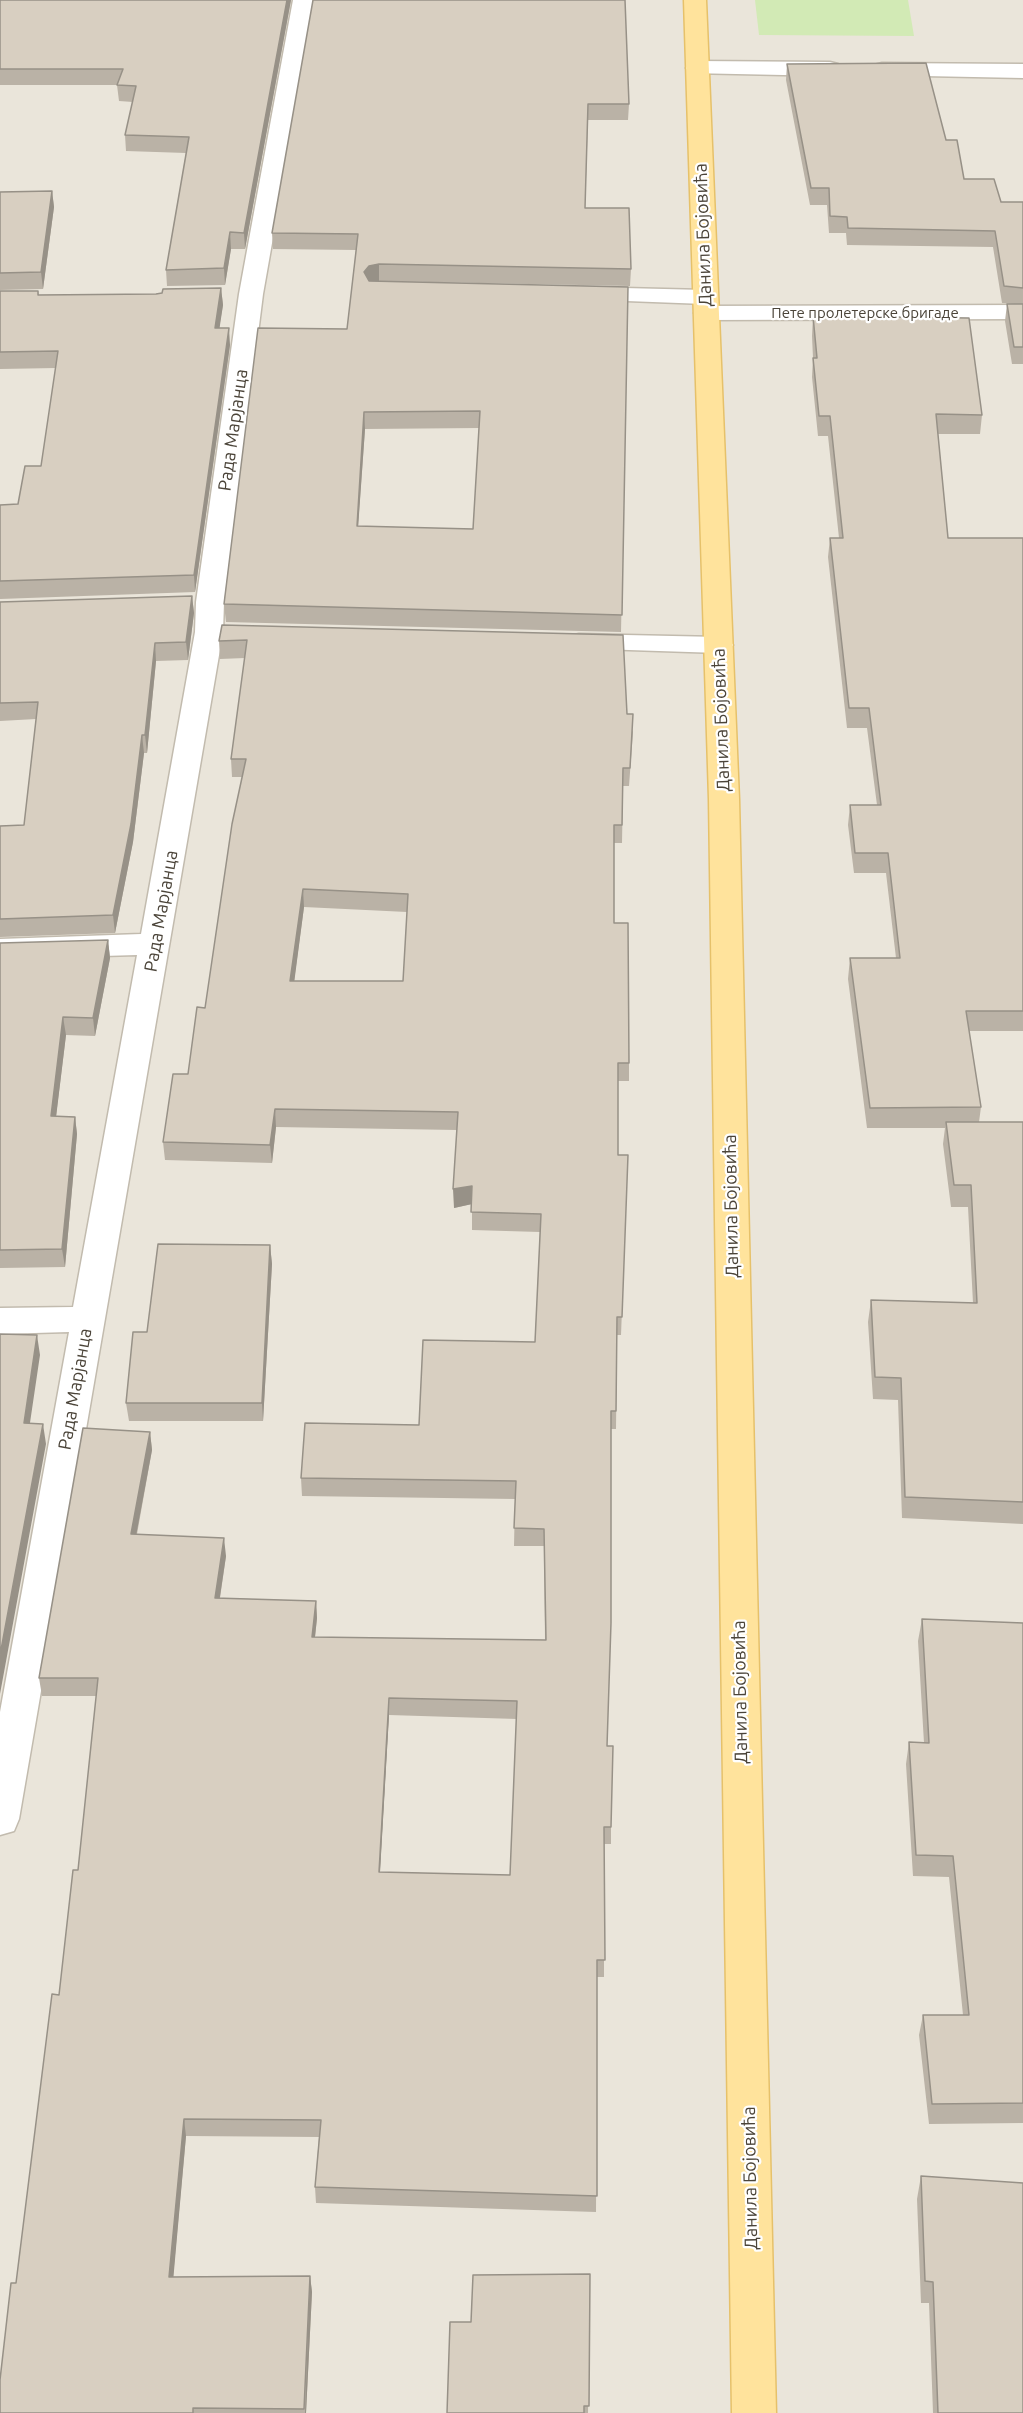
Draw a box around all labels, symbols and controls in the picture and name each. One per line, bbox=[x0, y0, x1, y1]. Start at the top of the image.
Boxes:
street label: Данила Бојовића bbox=[690, 163, 716, 307]
street label: Пете пролетерске бригаде bbox=[771, 304, 959, 322]
street label: Рада Марјанца bbox=[214, 368, 252, 492]
street label: Данила Бојовића bbox=[708, 648, 734, 792]
street label: Рада Марјанца bbox=[140, 849, 182, 973]
street label: Данила Бојовића bbox=[719, 1134, 743, 1278]
street label: Рада Марјанца bbox=[54, 1327, 96, 1451]
street label: Данила Бојовића bbox=[728, 1620, 752, 1764]
street label: Данила Бојовића bbox=[738, 2106, 762, 2250]

